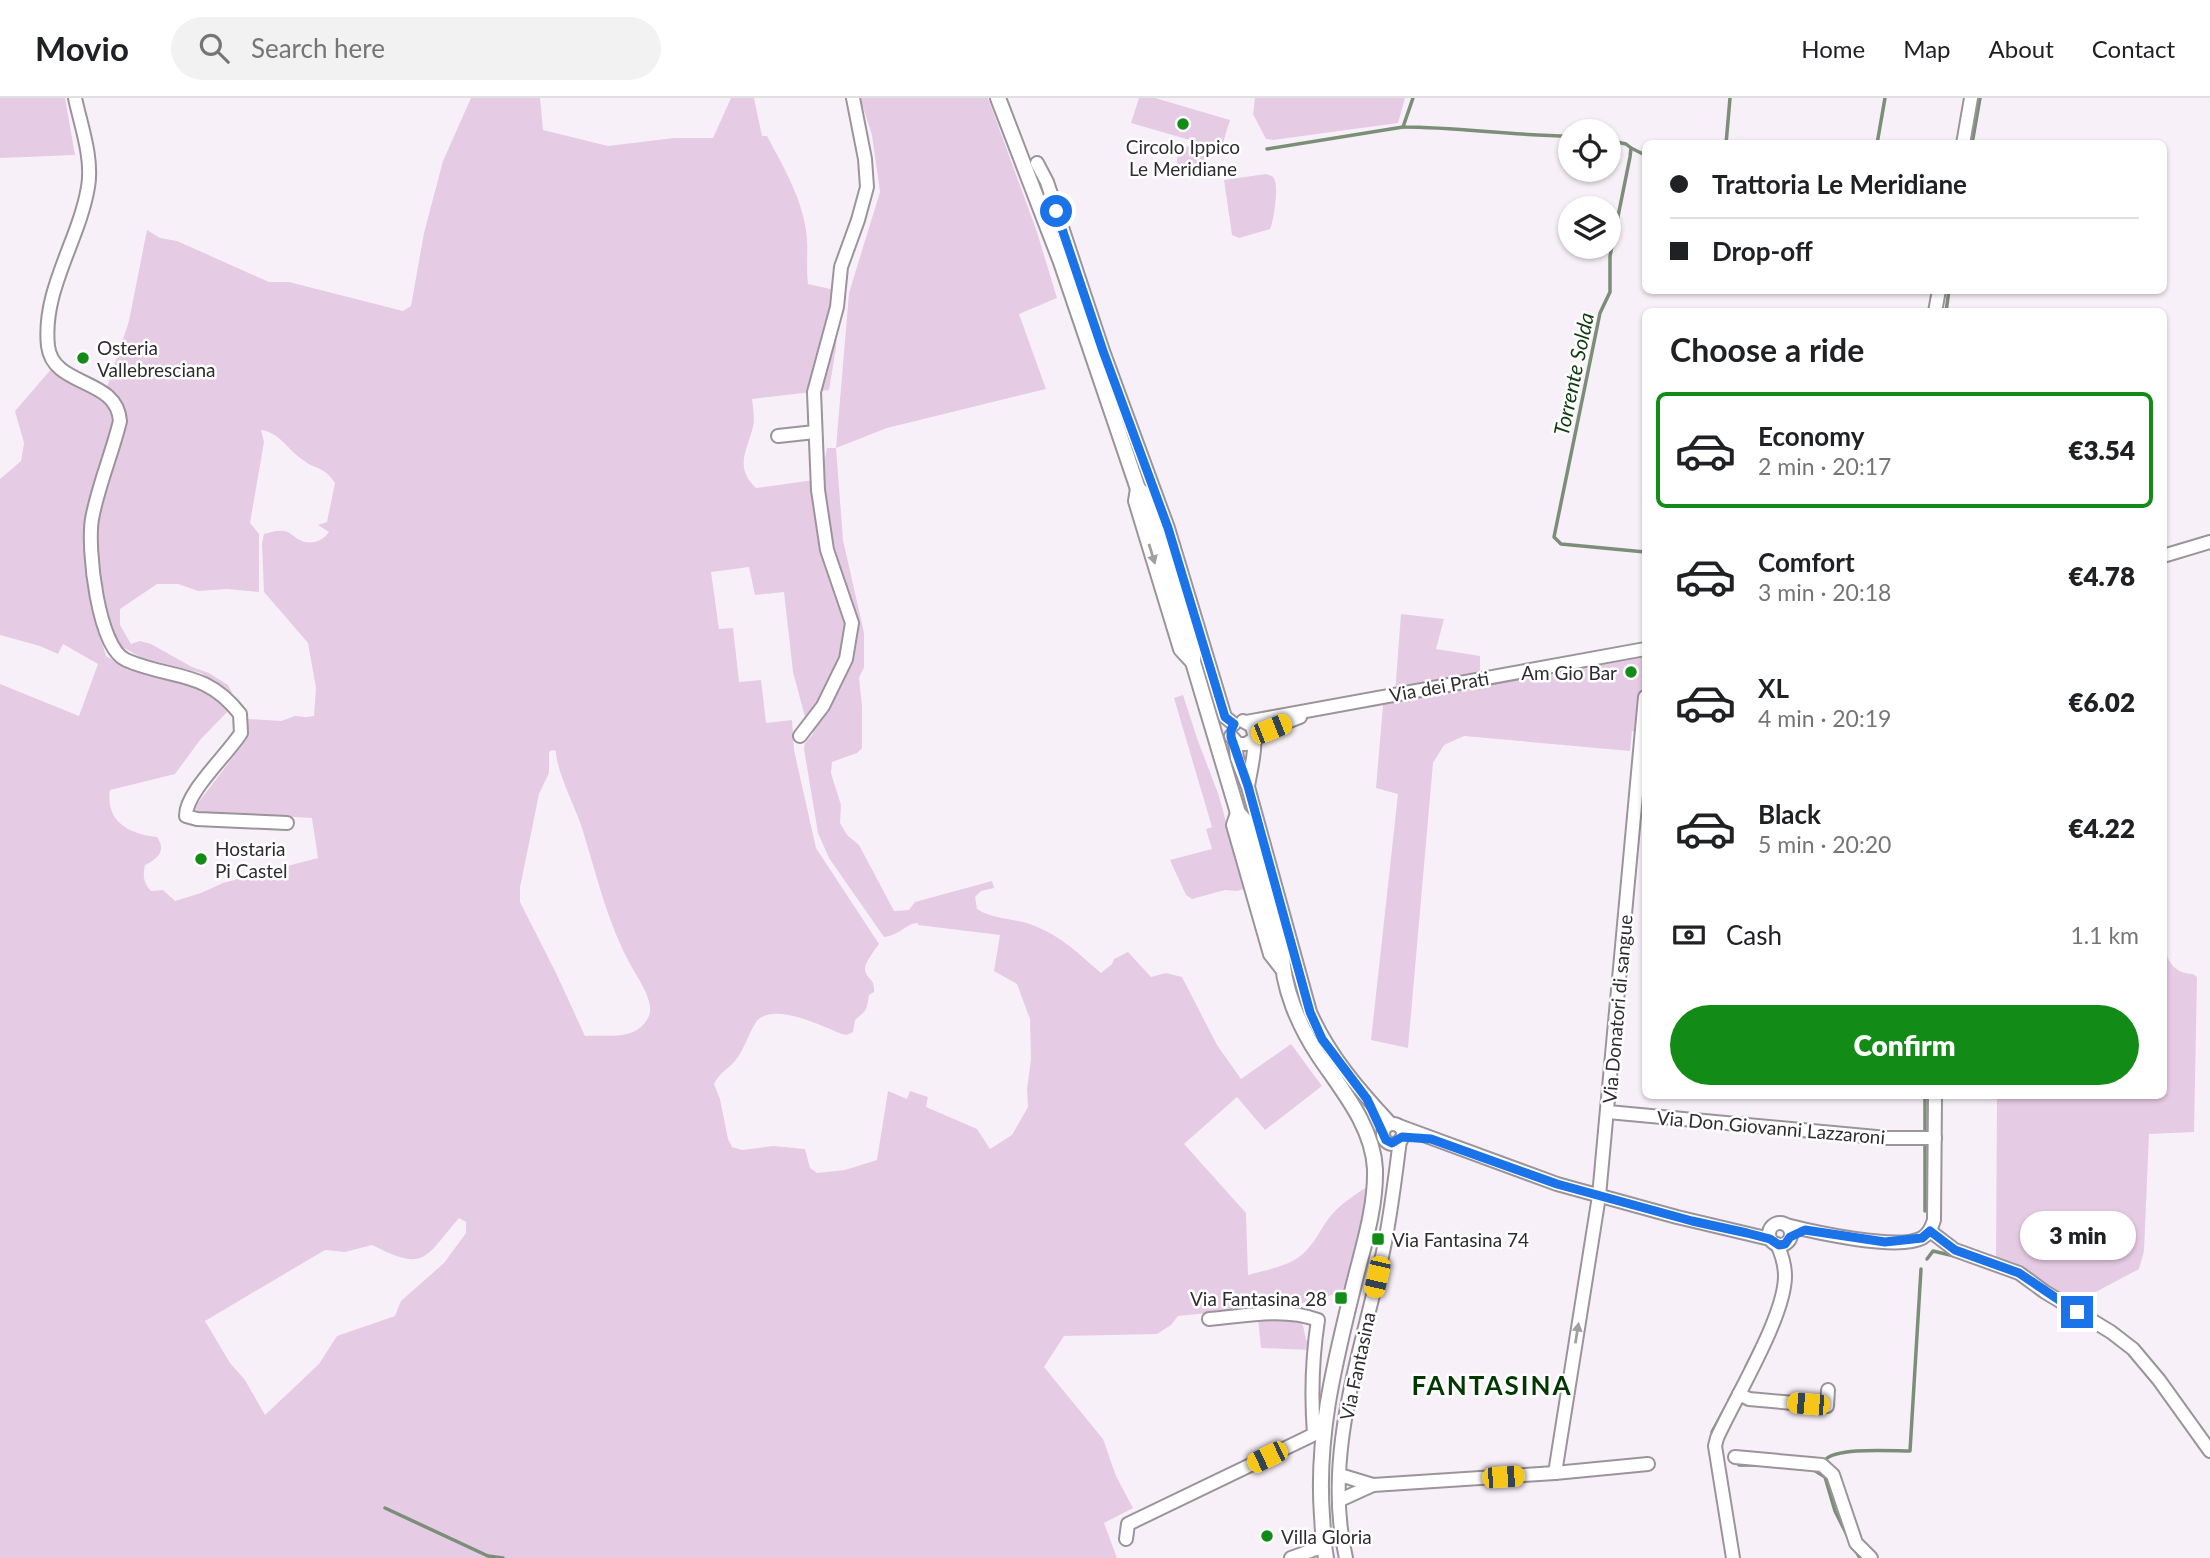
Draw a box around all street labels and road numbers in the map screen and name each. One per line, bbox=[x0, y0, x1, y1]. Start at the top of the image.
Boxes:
street label: Via dei Prati bbox=[1387, 666, 1491, 706]
street label: Via Donatori di sangue bbox=[1597, 914, 1637, 1104]
street label: Via Don Giovanni Lazzaroni bbox=[1656, 1106, 1886, 1148]
street label: Via Fantasina bbox=[1334, 1310, 1380, 1422]

